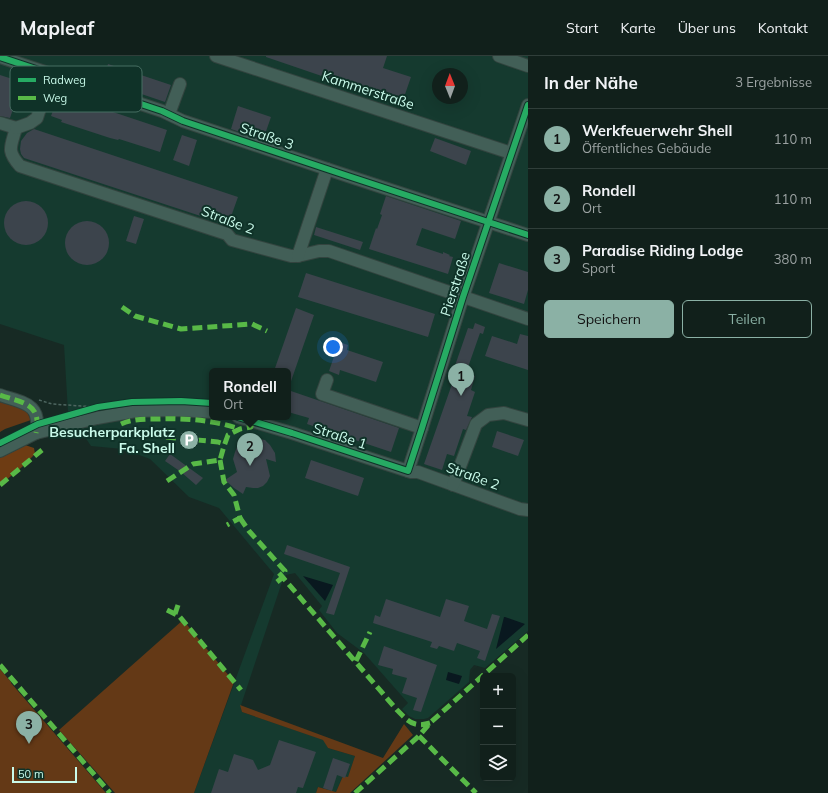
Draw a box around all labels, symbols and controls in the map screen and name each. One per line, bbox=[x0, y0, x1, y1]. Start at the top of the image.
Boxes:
text: Mapleaf bbox=[20, 16, 94, 40]
text: Start bbox=[566, 19, 598, 37]
text: Karte bbox=[620, 19, 656, 37]
text: Über uns bbox=[678, 19, 736, 37]
text: Kontakt bbox=[758, 19, 808, 37]
legend bbox=[10, 66, 142, 112]
street label: Kammerstraße bbox=[319, 67, 417, 113]
north arrow bbox=[432, 68, 468, 104]
text: In der Nähe bbox=[544, 72, 638, 93]
text: Radweg bbox=[43, 73, 86, 87]
text: 3 Ergebnisse bbox=[735, 74, 812, 90]
text: Weg bbox=[43, 91, 67, 105]
street label: Straße 3 bbox=[238, 118, 296, 154]
text: Werkfeuerwehr Shell bbox=[582, 121, 732, 140]
text: 1 bbox=[553, 131, 561, 147]
text: 110 m bbox=[774, 131, 812, 147]
text: Öffentliches Gebäude bbox=[582, 140, 711, 156]
text: Rondell bbox=[582, 181, 636, 200]
text: 2 bbox=[553, 191, 561, 207]
text: 110 m bbox=[774, 191, 812, 207]
text: Ort bbox=[582, 200, 602, 216]
street label: Straße 2 bbox=[199, 202, 257, 238]
text: Paradise Riding Lodge bbox=[582, 241, 743, 260]
street label: Pierstraße bbox=[436, 249, 474, 319]
text: 3 bbox=[553, 251, 561, 267]
text: 380 m bbox=[774, 251, 812, 267]
text: Sport bbox=[582, 260, 615, 276]
button: Speichern bbox=[544, 300, 674, 338]
button: Teilen bbox=[682, 300, 812, 338]
your location bbox=[323, 337, 343, 357]
pin: 1 bbox=[448, 363, 474, 396]
popup bbox=[209, 368, 291, 420]
text: Rondell bbox=[223, 377, 277, 396]
text: Ort bbox=[223, 396, 243, 412]
street label: Straße 1 bbox=[311, 419, 369, 453]
place label: Besucherparkplatz Fa. Shell bbox=[49, 423, 175, 457]
parking icon: Besucherparkplatz Fa. Shell bbox=[178, 429, 200, 451]
pin: 2 bbox=[237, 433, 263, 466]
street label: Straße 2 bbox=[444, 458, 502, 494]
map controls bbox=[480, 673, 516, 781]
button: + bbox=[480, 673, 516, 709]
button: − bbox=[480, 709, 516, 745]
pin: 3 bbox=[16, 711, 42, 744]
button: layers bbox=[480, 745, 516, 781]
scale bar bbox=[12, 765, 77, 784]
text: 50 m bbox=[18, 767, 44, 781]

